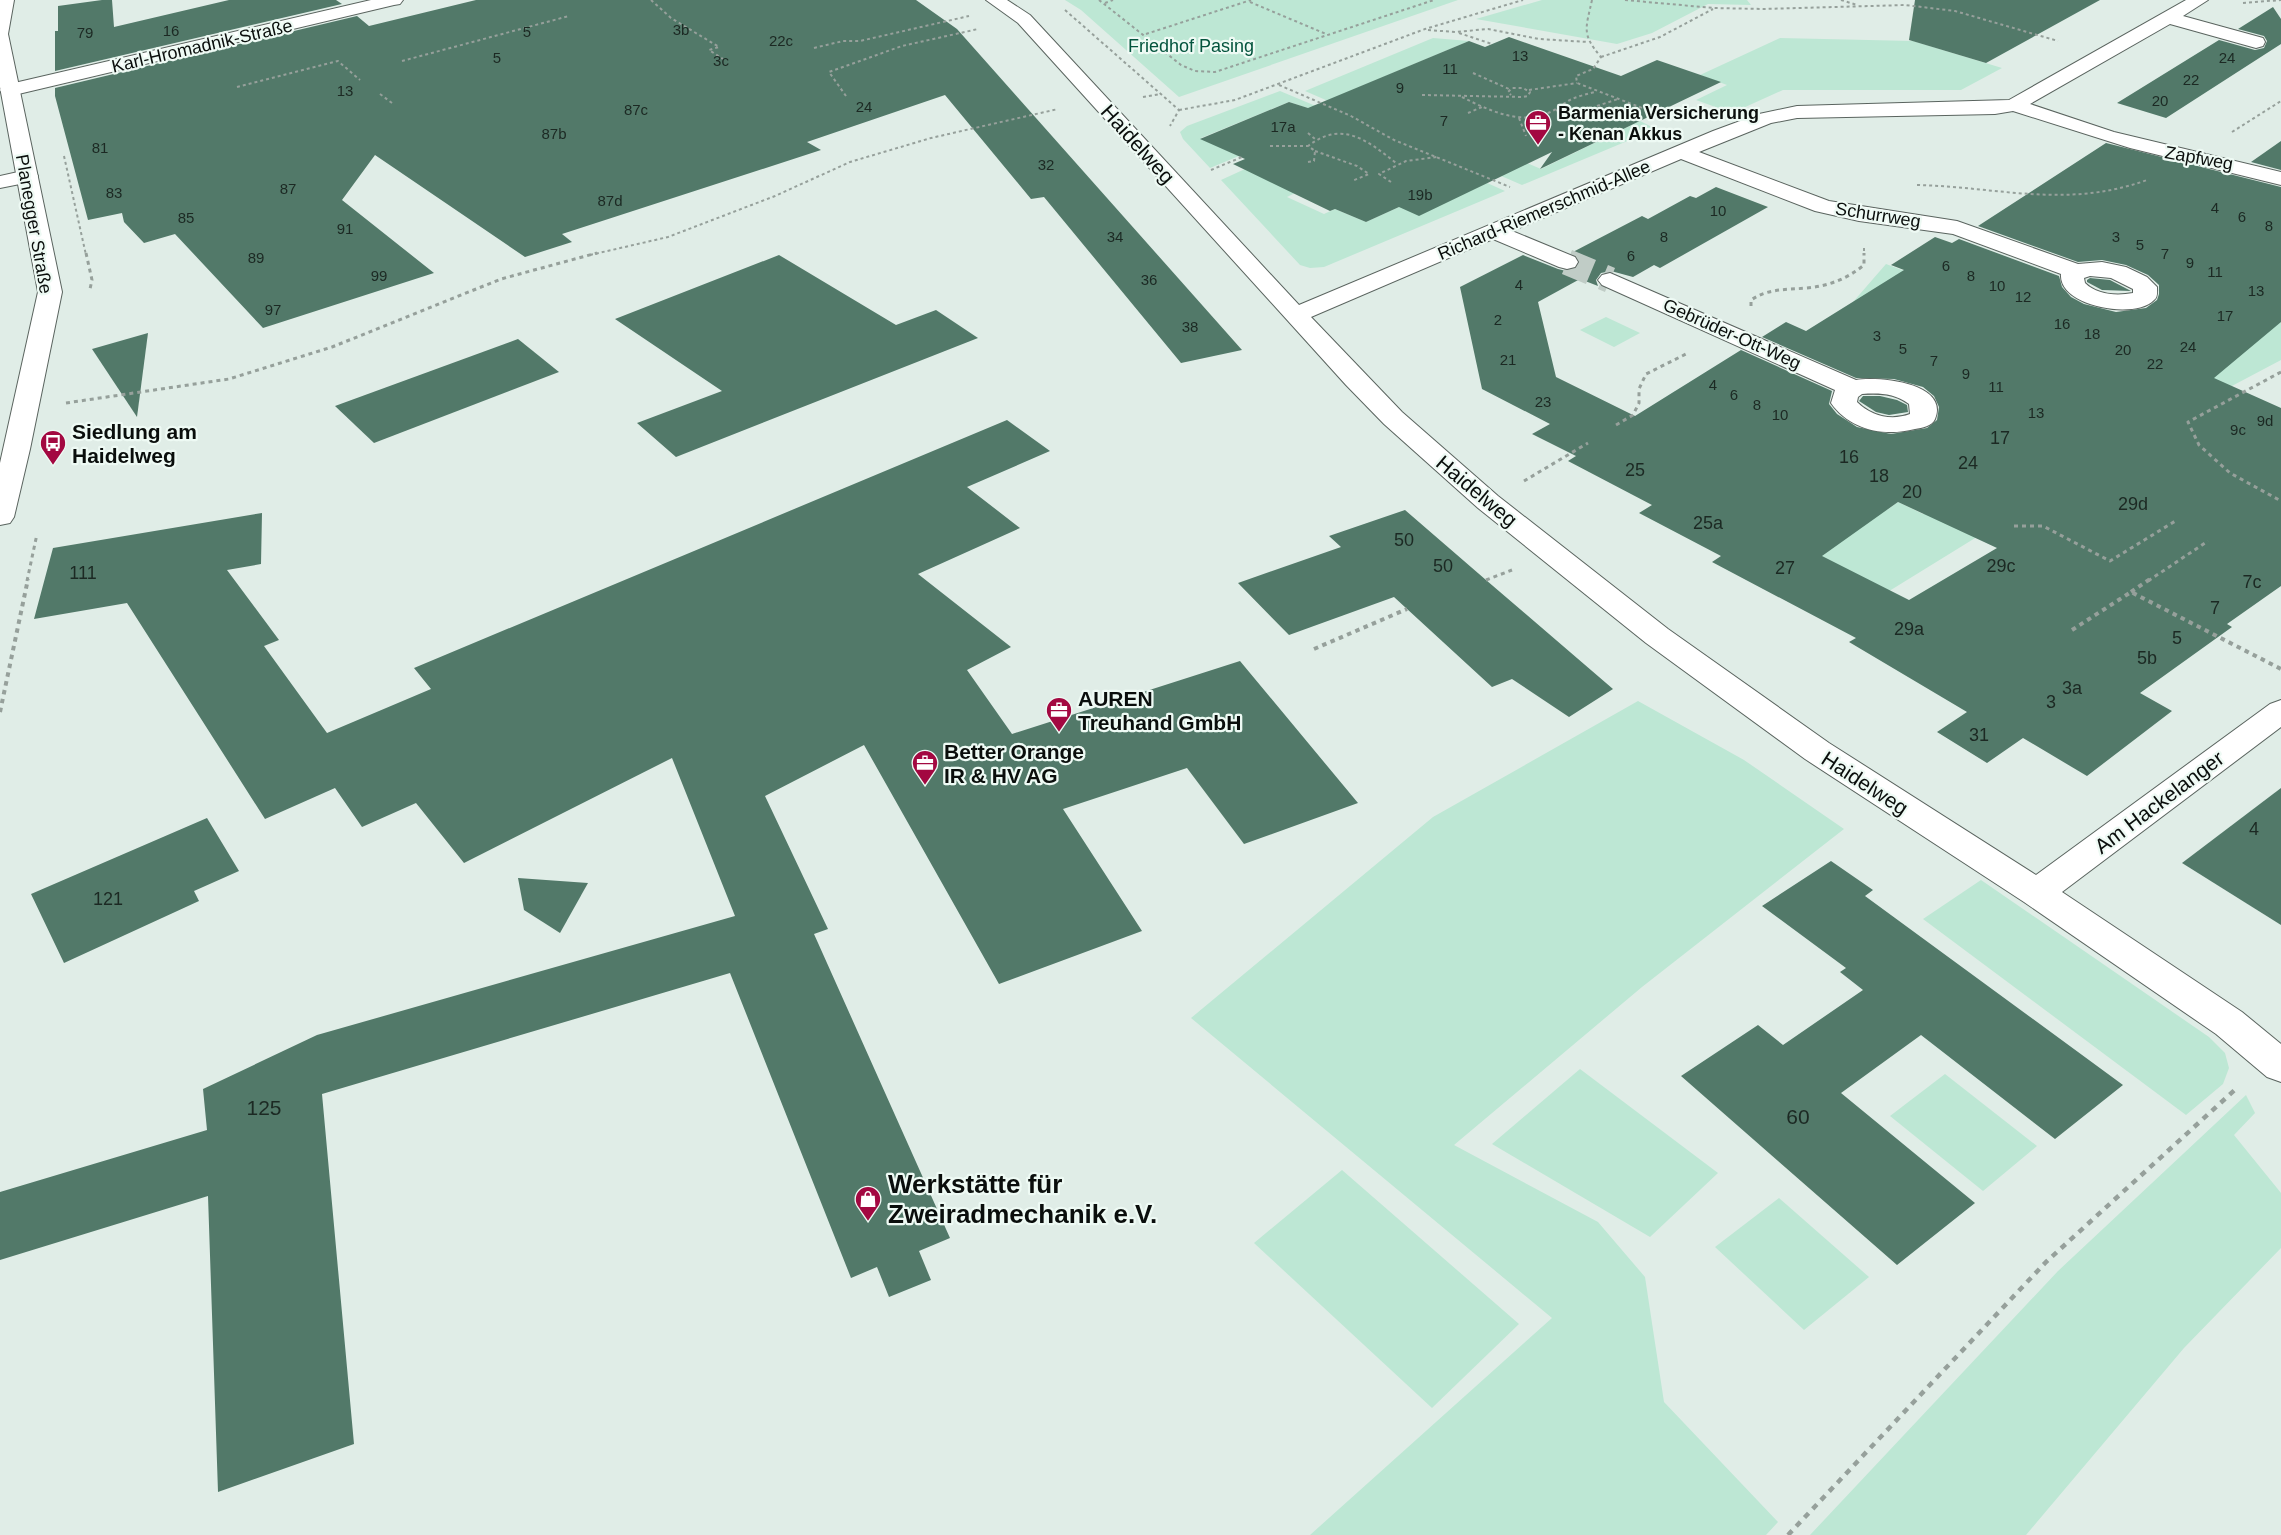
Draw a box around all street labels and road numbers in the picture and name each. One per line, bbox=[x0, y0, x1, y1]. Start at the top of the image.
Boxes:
street label: Karl-Hromadnik-Straße bbox=[110, 15, 294, 77]
street label: Haidelweg bbox=[1097, 100, 1179, 188]
street label: Zapfweg bbox=[2163, 142, 2235, 174]
street label: Planegger Straße bbox=[12, 153, 56, 295]
street label: Richard-Riemerschmid-Allee bbox=[1435, 156, 1653, 264]
street label: Schurrweg bbox=[1834, 198, 1922, 232]
street label: Gebrüder-Ott-Weg bbox=[1660, 295, 1804, 373]
street label: Haidelweg bbox=[1432, 451, 1522, 531]
street label: Am Hackelanger bbox=[2090, 746, 2228, 858]
street label: Haidelweg bbox=[1818, 747, 1912, 819]

